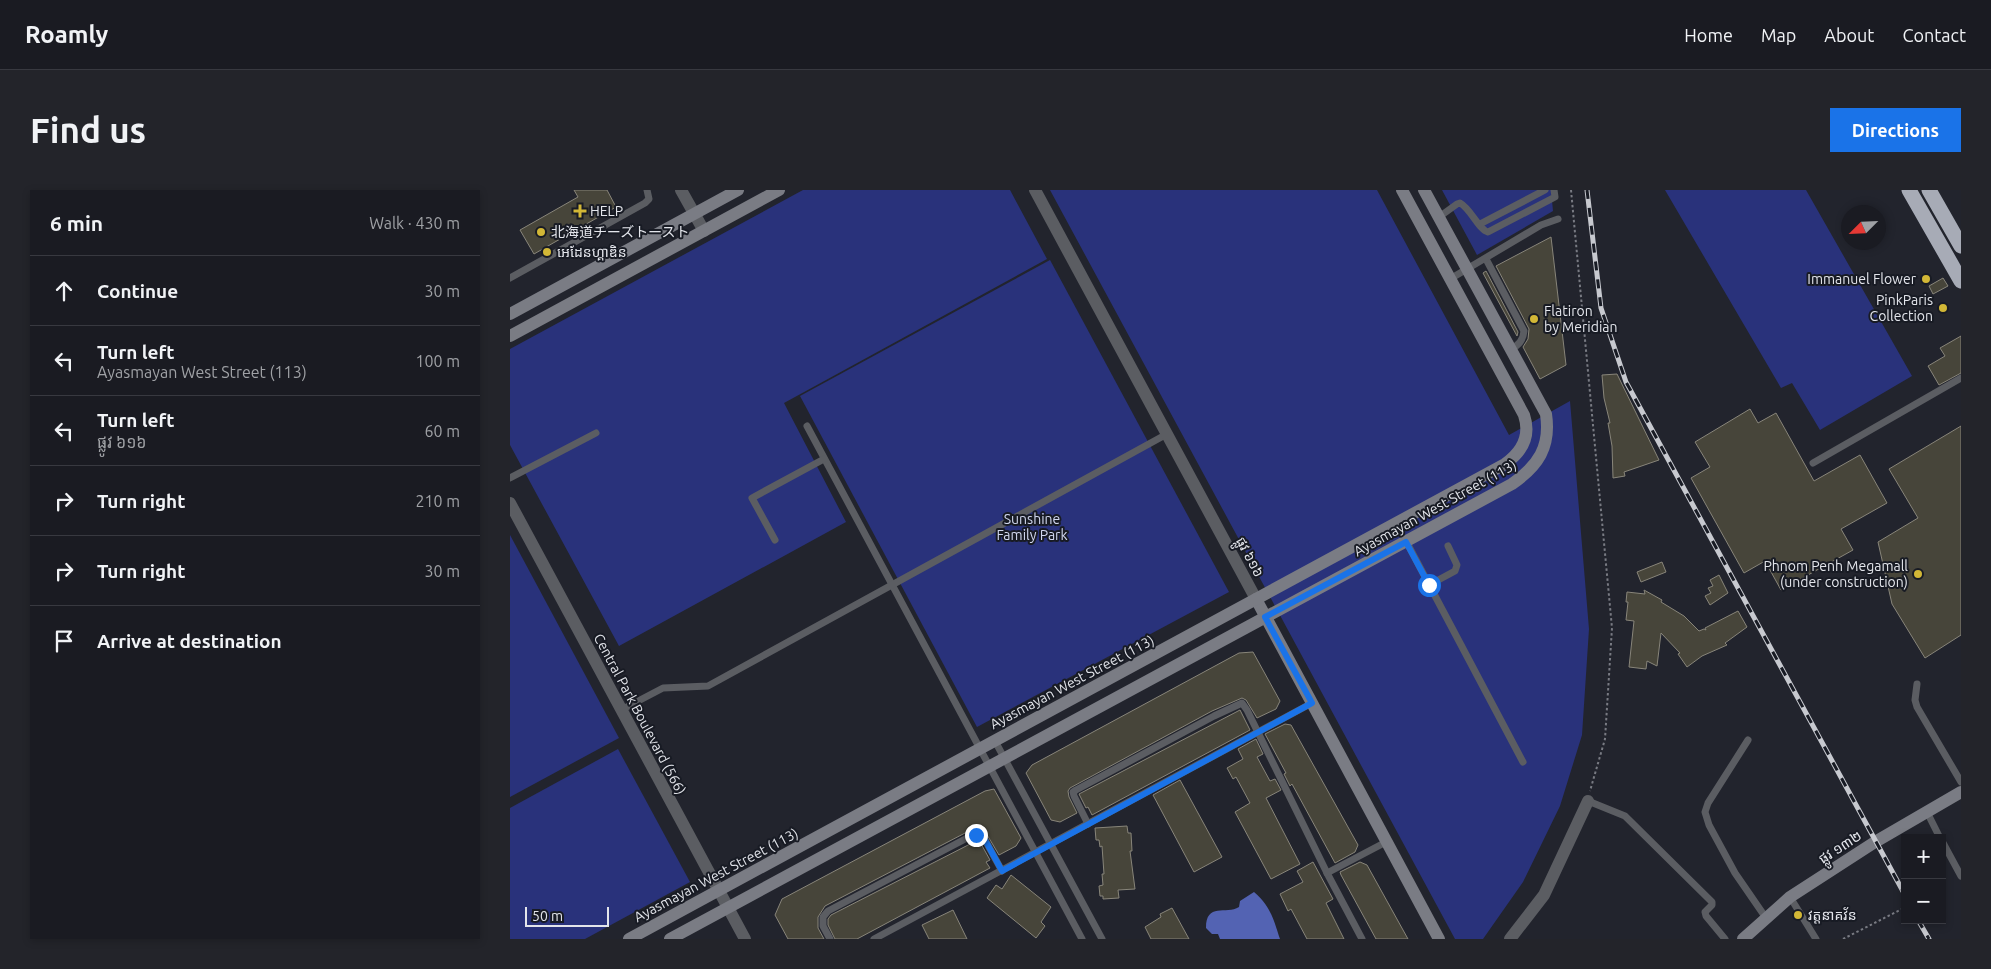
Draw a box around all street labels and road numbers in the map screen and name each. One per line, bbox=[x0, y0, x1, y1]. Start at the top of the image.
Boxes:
street label: Ayasmayan West Street (113) bbox=[1351, 457, 1519, 559]
street label: ផ្លូវ ៦១៦ bbox=[1229, 534, 1267, 582]
street label: Central Park Boulevard (566) bbox=[591, 631, 689, 797]
street label: Ayasmayan West Street (113) bbox=[987, 632, 1157, 732]
street label: Ayasmayan West Street (113) bbox=[631, 825, 801, 925]
street label: ផ្លូវ ១៣២ bbox=[1815, 827, 1867, 870]

